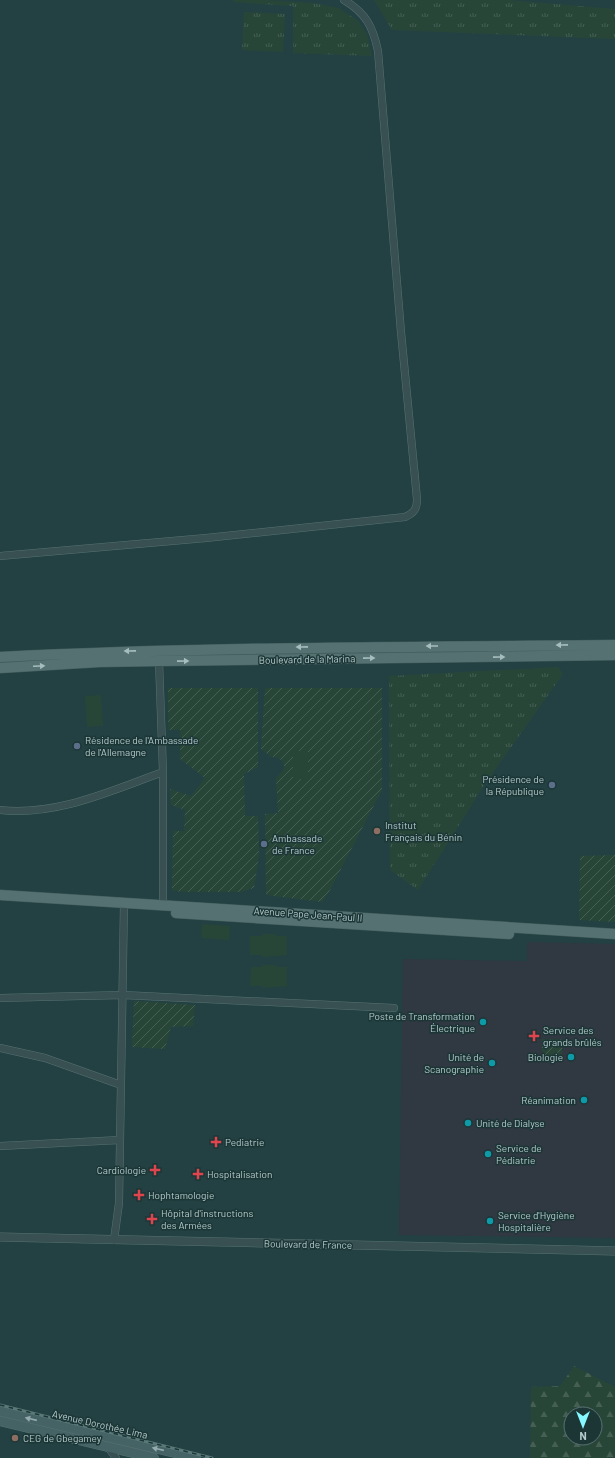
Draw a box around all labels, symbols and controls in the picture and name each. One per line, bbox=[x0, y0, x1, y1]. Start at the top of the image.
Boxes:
one-way arrow bbox=[555, 642, 568, 648]
one-way arrow bbox=[425, 643, 438, 649]
one-way arrow bbox=[295, 644, 308, 650]
one-way arrow bbox=[123, 648, 136, 654]
street label: Boulevard de la Marina bbox=[259, 652, 355, 666]
one-way arrow bbox=[493, 654, 506, 660]
one-way arrow bbox=[363, 655, 376, 661]
one-way arrow bbox=[177, 658, 190, 664]
one-way arrow bbox=[33, 662, 45, 669]
place label: Résidence de l'Ambassade de l'Allemagne bbox=[85, 734, 198, 758]
marker: Résidence de l'Ambassade de l'Allemagne bbox=[72, 741, 82, 751]
place label: Présidence de la République bbox=[482, 773, 544, 797]
marker: Présidence de la République bbox=[547, 780, 557, 790]
place label: Institut Français du Bénin bbox=[385, 819, 462, 843]
marker: Institut Français du Bénin bbox=[372, 826, 382, 836]
place label: Ambassade de France bbox=[272, 832, 322, 856]
marker: Ambassade de France bbox=[259, 839, 269, 849]
street label: Avenue Pape Jean-Paul II bbox=[253, 904, 363, 924]
place label: Poste de Transformation Électrique bbox=[369, 1010, 475, 1034]
marker: Poste de Transformation Électrique bbox=[478, 1017, 488, 1027]
place label: Service des grands brûlés bbox=[543, 1024, 602, 1048]
marker: Service des grands brûlés bbox=[528, 1030, 540, 1042]
place label: Unité de Scanographie bbox=[424, 1051, 484, 1075]
place label: Biologie bbox=[528, 1051, 563, 1063]
marker: Biologie bbox=[566, 1052, 576, 1062]
marker: Unité de Scanographie bbox=[487, 1058, 497, 1068]
place label: Réanimation bbox=[521, 1094, 576, 1106]
marker: Réanimation bbox=[579, 1095, 589, 1105]
place label: Unité de Dialyse bbox=[476, 1117, 545, 1129]
marker: Unité de Dialyse bbox=[463, 1118, 473, 1128]
marker: Pediatrie bbox=[210, 1136, 222, 1148]
place label: Pediatrie bbox=[225, 1136, 264, 1148]
place label: Service de Pédiatrie bbox=[496, 1142, 542, 1166]
marker: Service de Pédiatrie bbox=[483, 1149, 493, 1159]
place label: Cardiologie bbox=[97, 1164, 146, 1176]
marker: Cardiologie bbox=[149, 1164, 161, 1176]
marker: Hospitalisation bbox=[192, 1168, 204, 1180]
place label: Hospitalisation bbox=[207, 1168, 272, 1180]
marker: Hophtamologie bbox=[133, 1189, 145, 1201]
place label: Hophtamologie bbox=[148, 1189, 214, 1201]
place label: Hôpital d'instructions des Armées bbox=[161, 1207, 253, 1231]
place label: Service d'Hygiène Hospitalière bbox=[498, 1209, 574, 1233]
marker: Hôpital d'instructions des Armées bbox=[146, 1213, 158, 1225]
marker: Service d'Hygiène Hospitalière bbox=[485, 1216, 495, 1226]
street label: Boulevard de France bbox=[264, 1237, 352, 1251]
north arrow bbox=[563, 1406, 603, 1446]
street label: Avenue Dorothée Lima bbox=[51, 1407, 149, 1441]
one-way arrow bbox=[25, 1415, 38, 1421]
text: N bbox=[579, 1430, 587, 1443]
place label: CEG de Gbegamey bbox=[23, 1432, 102, 1444]
marker: CEG de Gbegamey bbox=[10, 1433, 20, 1443]
one-way arrow bbox=[152, 1446, 164, 1452]

